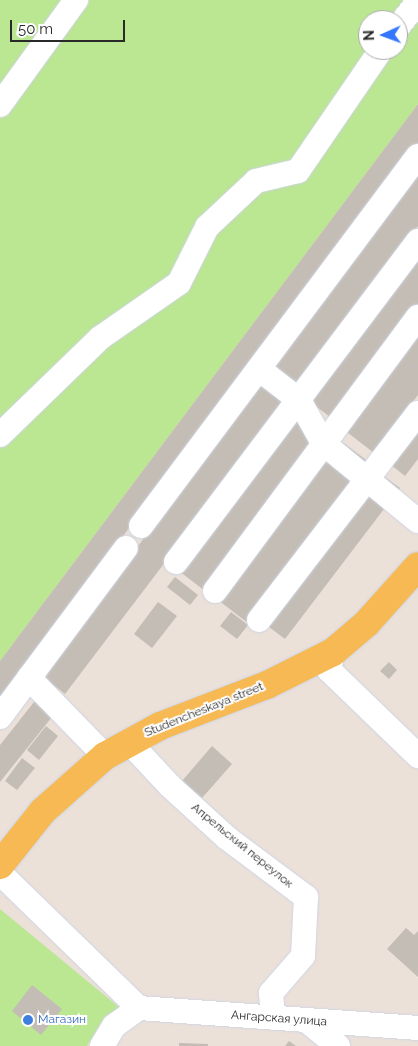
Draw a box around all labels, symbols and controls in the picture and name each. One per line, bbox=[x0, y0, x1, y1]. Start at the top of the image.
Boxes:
scale bar bbox=[12, 10, 128, 42]
north arrow bbox=[358, 10, 408, 60]
text: 50 m bbox=[18, 20, 53, 38]
text: N bbox=[361, 30, 377, 41]
street label: Studencheskaya street bbox=[143, 680, 265, 740]
street label: Апрельский переулок bbox=[188, 800, 296, 892]
street label: Ангарская улица bbox=[230, 1008, 328, 1030]
place label: Магазин bbox=[38, 1013, 86, 1027]
marker: Магазин bbox=[22, 1014, 34, 1026]

